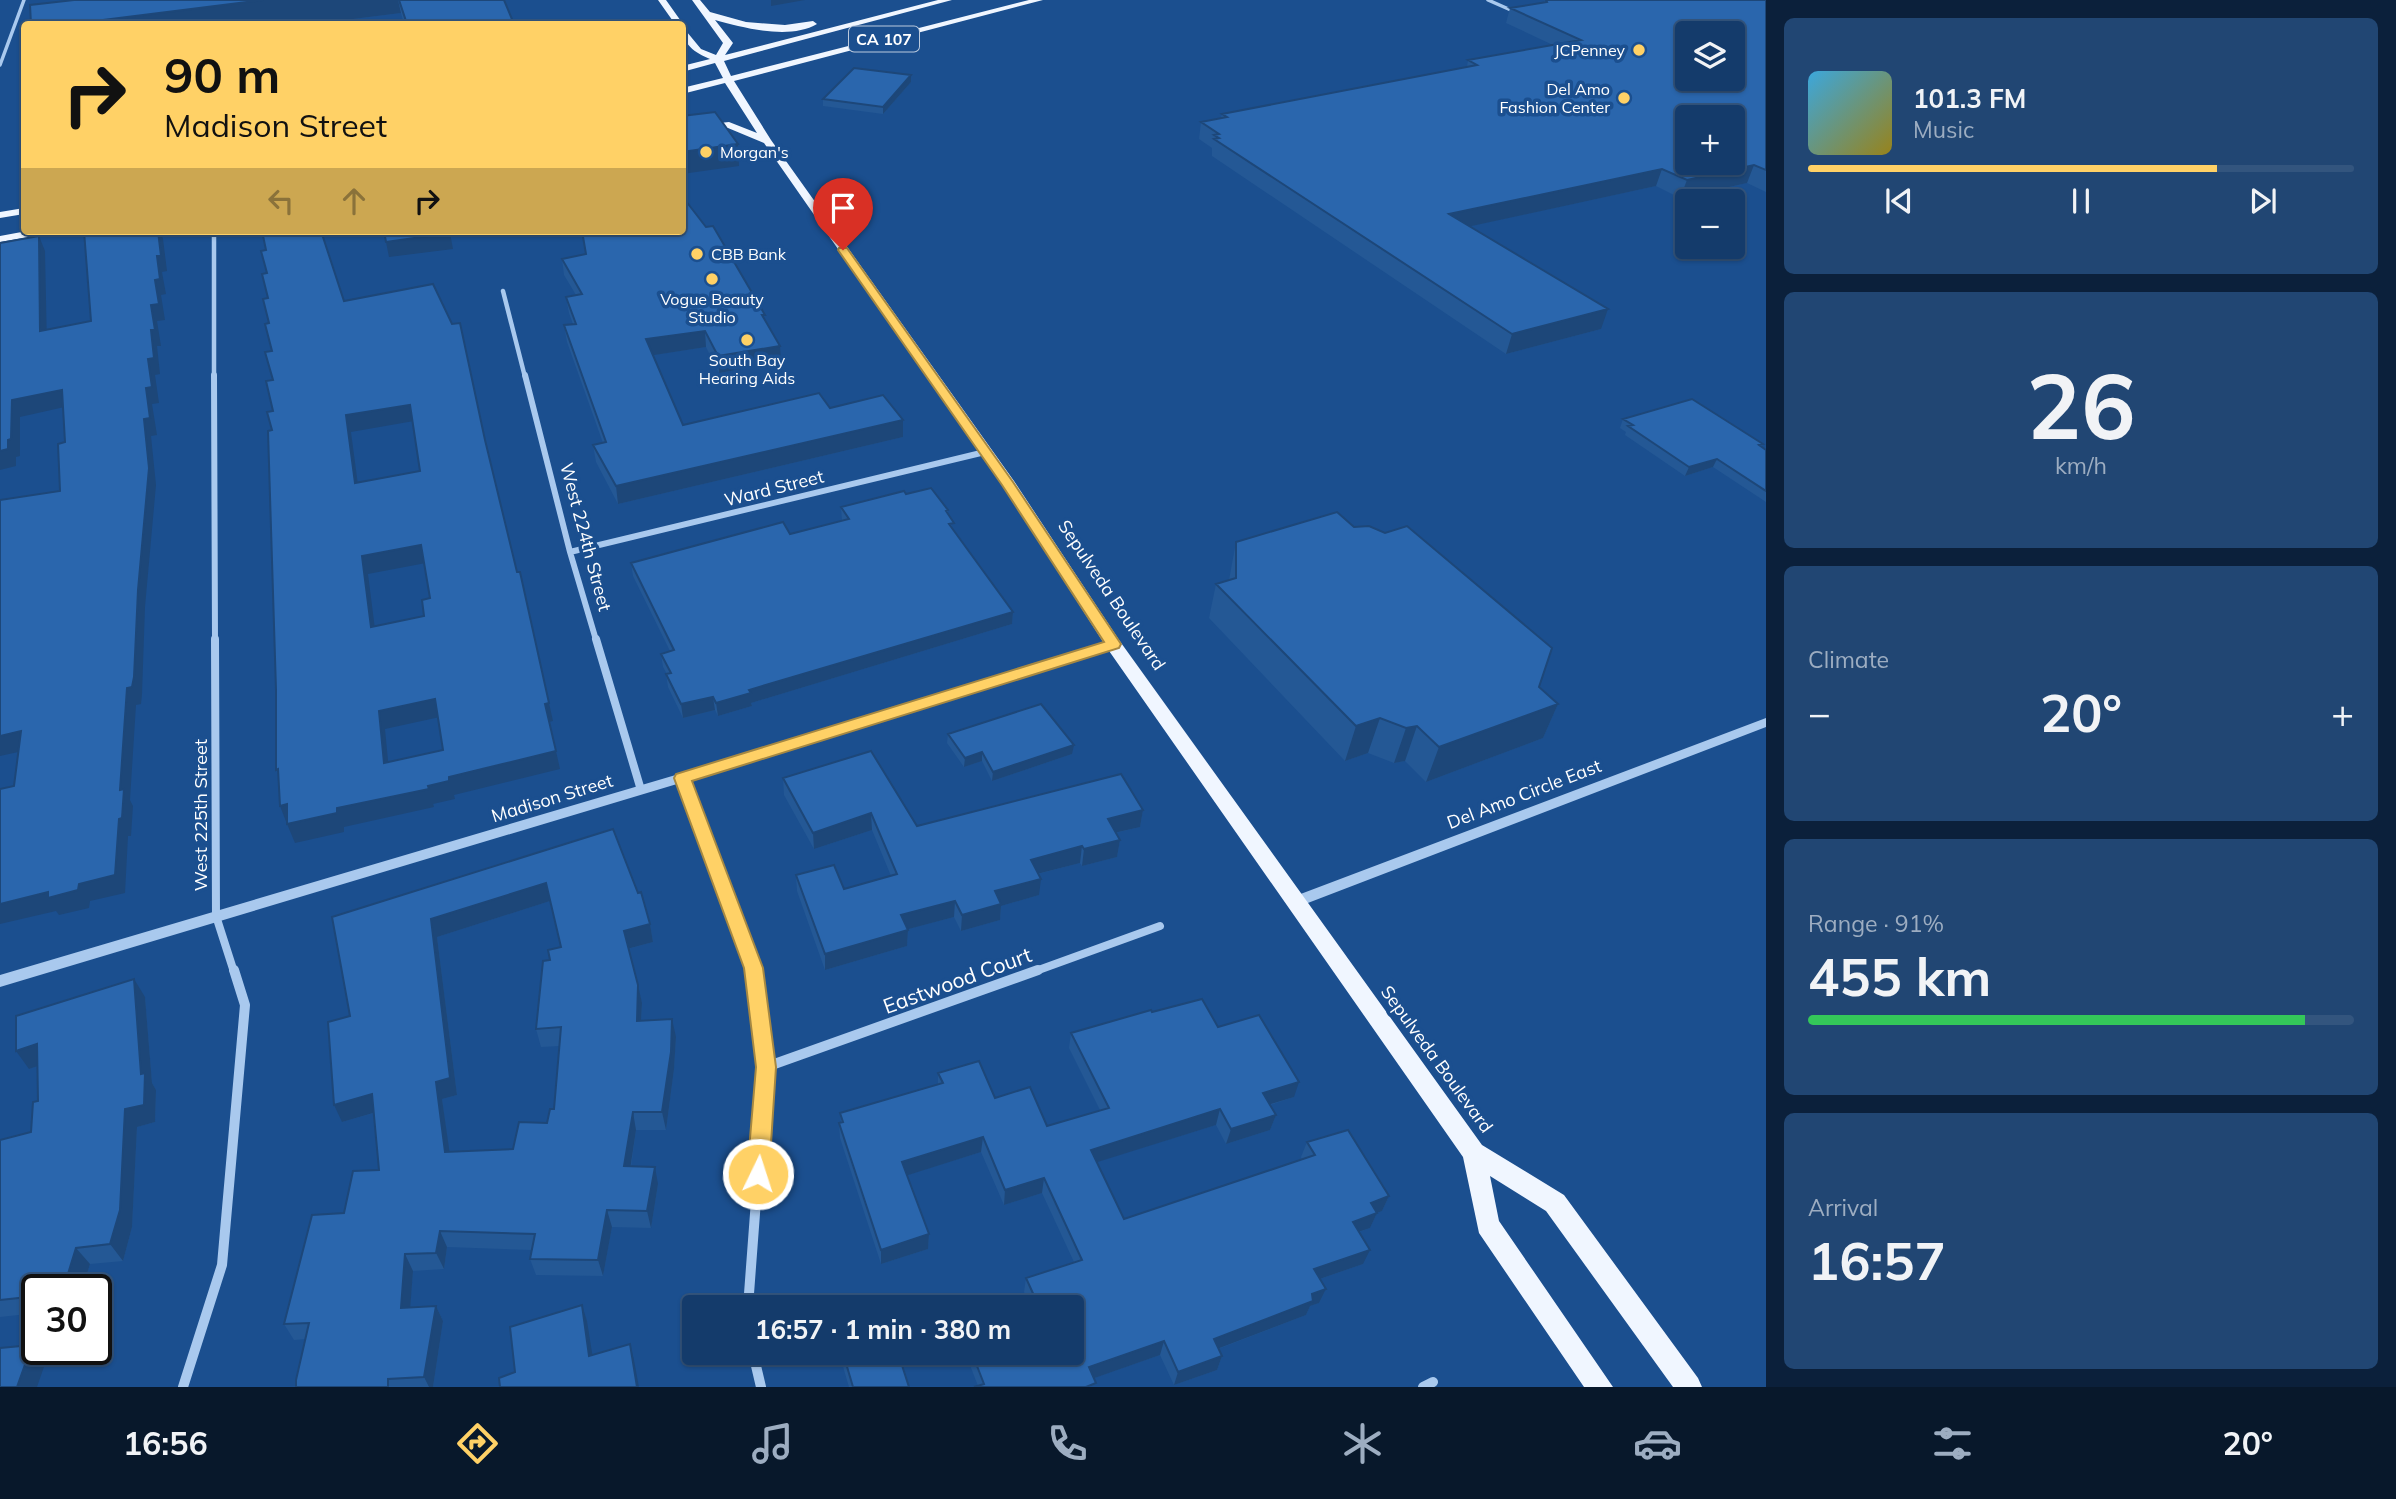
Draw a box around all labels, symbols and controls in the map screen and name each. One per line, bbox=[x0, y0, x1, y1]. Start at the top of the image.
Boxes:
map controls bbox=[1675, 21, 1745, 259]
button: layers bbox=[1675, 21, 1745, 91]
road number: CA 107 bbox=[849, 26, 919, 52]
place label: JCPenney bbox=[1554, 40, 1625, 60]
marker: JCPenney bbox=[1631, 42, 1647, 58]
text: 90 m bbox=[164, 44, 280, 105]
icon: right bbox=[49, 49, 140, 140]
place label: Del Amo Fashion Center bbox=[1499, 79, 1610, 117]
text: 101.3 FM bbox=[1913, 82, 2026, 115]
marker: Del Amo Fashion Center bbox=[1616, 90, 1632, 106]
text: Madison Street bbox=[164, 105, 387, 145]
button: + bbox=[1675, 105, 1745, 175]
text: Music bbox=[1913, 115, 1974, 144]
place label: Morgan's bbox=[720, 142, 789, 162]
marker: Morgan's bbox=[698, 144, 714, 160]
pin bbox=[813, 178, 873, 250]
icon: left bbox=[262, 182, 300, 220]
icon: ahead bbox=[335, 182, 373, 220]
icon: right bbox=[408, 182, 446, 220]
icon: previous bbox=[1880, 182, 1918, 220]
icon: pause bbox=[2062, 182, 2100, 220]
icon: next bbox=[2244, 182, 2282, 220]
icon: arrive bbox=[824, 189, 862, 227]
button: − bbox=[1675, 189, 1745, 259]
place label: CBB Bank bbox=[711, 244, 787, 264]
marker: CBB Bank bbox=[689, 246, 705, 262]
marker: Vogue Beauty Studio bbox=[704, 271, 720, 287]
place label: Vogue Beauty Studio bbox=[660, 289, 764, 327]
marker: South Bay Hearing Aids bbox=[739, 332, 755, 348]
text: 26 bbox=[2026, 348, 2136, 462]
place label: South Bay Hearing Aids bbox=[699, 350, 795, 388]
text: km/h bbox=[2055, 451, 2107, 480]
street label: West 224th Street bbox=[555, 460, 617, 614]
street label: Ward Street bbox=[722, 465, 826, 511]
street label: Sepulveda Boulevard bbox=[1053, 516, 1171, 674]
text: Climate bbox=[1808, 645, 1889, 674]
text: 20° bbox=[2040, 680, 2122, 745]
text: − bbox=[1808, 689, 1831, 737]
text: + bbox=[2331, 689, 2354, 737]
street label: West 225th Street bbox=[189, 739, 212, 891]
street label: Del Amo Circle East bbox=[1444, 754, 1604, 834]
street label: Madison Street bbox=[489, 769, 615, 827]
text: Range · 91% bbox=[1808, 909, 1944, 938]
street label: Eastwood Court bbox=[879, 941, 1035, 1019]
text: 455 km bbox=[1808, 944, 1991, 1009]
street label: Sepulveda Boulevard bbox=[1376, 981, 1498, 1137]
position arrow bbox=[721, 1137, 795, 1211]
text: Arrival bbox=[1808, 1193, 1878, 1222]
text: 16:57 bbox=[1808, 1228, 1946, 1293]
speed limit sign: 30 bbox=[21, 1274, 112, 1365]
text: 16:57 · 1 min · 380 m bbox=[755, 1313, 1011, 1346]
icon: directions bbox=[453, 1419, 502, 1468]
icon: music bbox=[748, 1419, 797, 1468]
icon: phone bbox=[1043, 1419, 1092, 1468]
icon: climate bbox=[1338, 1419, 1387, 1468]
icon: car bbox=[1633, 1419, 1682, 1468]
icon: filters bbox=[1928, 1419, 1977, 1468]
text: 16:56 bbox=[123, 1423, 208, 1463]
text: 20° bbox=[2222, 1423, 2273, 1463]

